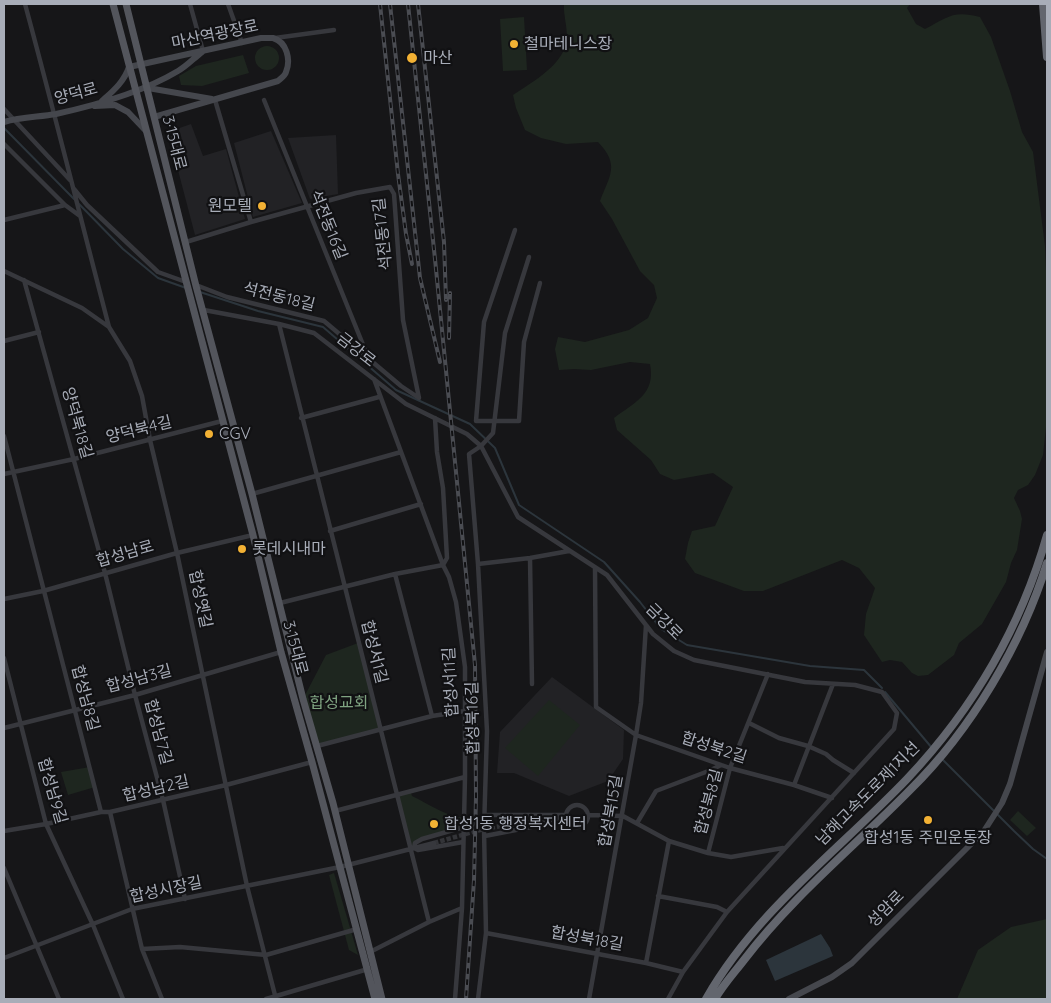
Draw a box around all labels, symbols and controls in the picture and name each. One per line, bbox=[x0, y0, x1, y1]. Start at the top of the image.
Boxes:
street label: 마산역광장로 bbox=[170, 16, 260, 54]
place label: 철마테니스장 bbox=[524, 34, 612, 54]
marker: 철마테니스장 bbox=[508, 38, 520, 50]
place label: 마산 bbox=[423, 48, 452, 68]
marker: 마산 bbox=[405, 51, 419, 65]
street label: 양덕로 bbox=[52, 79, 100, 109]
street label: 3·15대로 bbox=[158, 114, 190, 172]
street label: 석전동16길 bbox=[305, 187, 351, 263]
place label: 원모텔 bbox=[208, 196, 252, 216]
street label: 석전동17길 bbox=[370, 197, 396, 271]
marker: 원모텔 bbox=[256, 200, 268, 212]
street label: 석전동18길 bbox=[241, 279, 317, 315]
street label: 금강로 bbox=[333, 329, 379, 371]
street label: 양덕북18길 bbox=[58, 385, 96, 461]
street label: 양덕북4길 bbox=[104, 413, 174, 447]
place label: CGV bbox=[219, 424, 251, 444]
marker: CGV bbox=[203, 428, 215, 440]
street label: 합성남로 bbox=[94, 537, 156, 571]
place label: 롯데시내마 bbox=[252, 539, 326, 559]
marker: 롯데시내마 bbox=[236, 543, 248, 555]
street label: 합성옛길 bbox=[184, 568, 216, 630]
street label: 금강로 bbox=[642, 600, 686, 644]
street label: 합성서1길 bbox=[357, 618, 391, 686]
street label: 3·15대로 bbox=[279, 619, 311, 677]
street label: 합성서11길 bbox=[440, 646, 462, 718]
street label: 합성남3길 bbox=[104, 661, 174, 697]
street label: 합성남8길 bbox=[67, 663, 103, 733]
street label: 합성북16길 bbox=[463, 681, 483, 755]
park label: 합성교회 bbox=[310, 693, 368, 713]
street label: 합성남7길 bbox=[140, 697, 176, 767]
street label: 합성북2길 bbox=[679, 728, 749, 768]
street label: 남해고속도로제1지선 bbox=[812, 738, 924, 850]
street label: 합성남9길 bbox=[33, 756, 71, 826]
street label: 합성북8길 bbox=[691, 767, 727, 837]
street label: 합성남2길 bbox=[121, 772, 191, 806]
street label: 합성북15길 bbox=[595, 773, 627, 849]
place label: 합성1동 행정복지센터 bbox=[444, 814, 587, 834]
marker: 합성1동 주민운동장 bbox=[922, 814, 934, 826]
marker: 합성1동 행정복지센터 bbox=[428, 818, 440, 830]
place label: 합성1동 주민운동장 bbox=[864, 828, 992, 848]
street label: 합성시장길 bbox=[128, 873, 204, 907]
street label: 성암로 bbox=[864, 887, 908, 931]
street label: 합성북18길 bbox=[549, 923, 625, 955]

